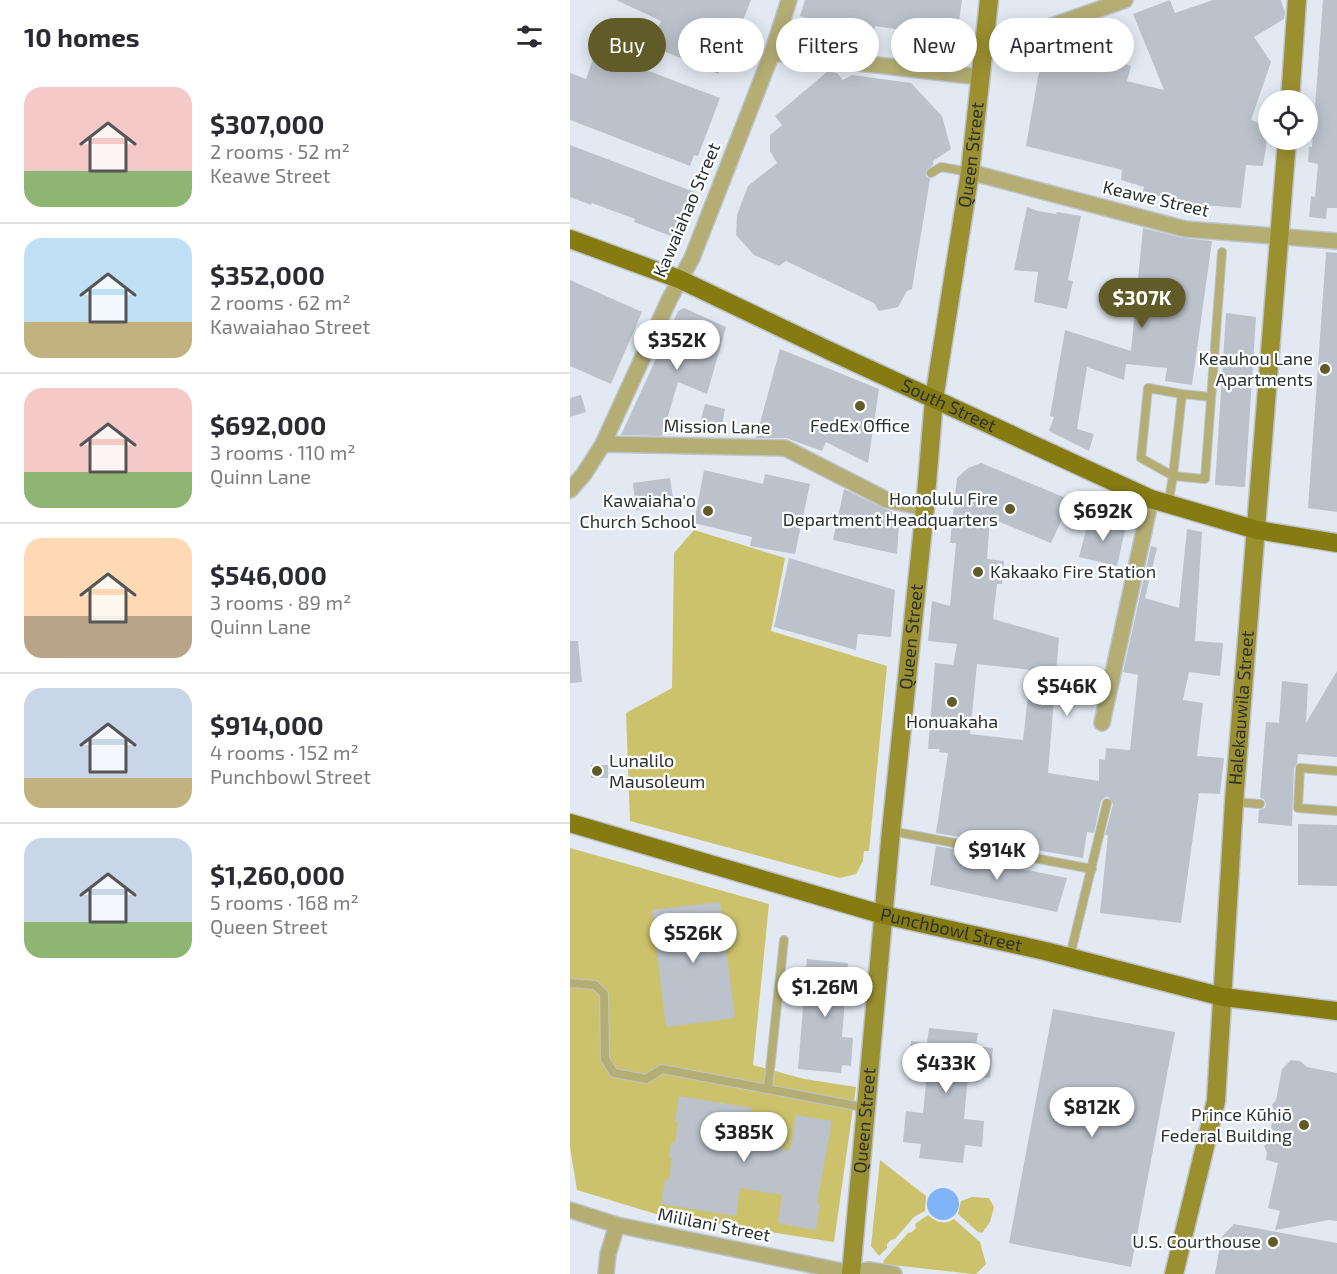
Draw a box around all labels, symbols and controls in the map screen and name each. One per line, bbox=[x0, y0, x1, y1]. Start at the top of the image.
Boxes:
chip: Buy bbox=[588, 18, 666, 72]
chip: Rent bbox=[678, 18, 764, 72]
chip: Filters bbox=[776, 18, 879, 72]
chip: New bbox=[891, 18, 977, 72]
chip: Apartment bbox=[989, 18, 1134, 72]
icon: filters bbox=[513, 20, 546, 53]
text: 10 homes bbox=[24, 21, 140, 52]
map controls bbox=[1258, 90, 1318, 150]
button: locate bbox=[1258, 90, 1318, 150]
street label: Queen Street bbox=[953, 101, 988, 209]
text: $307,000 bbox=[210, 108, 324, 139]
icon: home bbox=[72, 111, 144, 183]
text: 2 rooms · 52 m² bbox=[210, 139, 350, 163]
street label: Kawaiahao Street bbox=[648, 139, 724, 280]
text: Keawe Street bbox=[210, 163, 330, 187]
street label: Keawe Street bbox=[1101, 175, 1212, 221]
text: $352,000 bbox=[210, 259, 325, 290]
icon: home bbox=[72, 262, 144, 334]
pin: $307K bbox=[1100, 278, 1184, 329]
text: $307K bbox=[1113, 285, 1171, 309]
text: 2 rooms · 62 m² bbox=[210, 290, 350, 314]
text: Kawaiahao Street bbox=[210, 314, 370, 338]
pin: $352K bbox=[635, 320, 719, 371]
text: $352K bbox=[648, 327, 706, 351]
place label: Keauhou Lane Apartments bbox=[1199, 347, 1313, 390]
marker: Keauhou Lane Apartments bbox=[1318, 362, 1332, 376]
street label: South Street bbox=[898, 373, 1000, 436]
marker: FedEx Office bbox=[853, 399, 867, 413]
text: $692,000 bbox=[210, 409, 326, 440]
icon: home bbox=[72, 412, 144, 484]
street label: Mission Lane bbox=[663, 414, 771, 438]
place label: FedEx Office bbox=[810, 414, 910, 436]
text: 3 rooms · 110 m² bbox=[210, 440, 356, 464]
text: Quinn Lane bbox=[210, 464, 311, 488]
place label: Honolulu Fire Department Headquarters bbox=[783, 487, 998, 530]
place label: Kawaiaha'o Church School bbox=[580, 489, 697, 532]
pin: $692K bbox=[1061, 491, 1145, 542]
text: $692K bbox=[1073, 498, 1133, 522]
marker: Honolulu Fire Department Headquarters bbox=[1003, 502, 1017, 516]
marker: Kawaiaha'o Church School bbox=[701, 504, 715, 518]
text: $546,000 bbox=[210, 559, 327, 590]
place label: Kakaako Fire Station bbox=[990, 560, 1156, 582]
icon: home bbox=[72, 562, 144, 634]
marker: Kakaako Fire Station bbox=[971, 565, 985, 579]
street label: Queen Street bbox=[894, 583, 927, 691]
text: 3 rooms · 89 m² bbox=[210, 590, 351, 614]
text: Quinn Lane bbox=[210, 614, 311, 638]
street label: Halekauwila Street bbox=[1223, 630, 1258, 786]
pin: $546K bbox=[1025, 666, 1109, 717]
text: $546K bbox=[1037, 673, 1097, 697]
marker: Honuakaha bbox=[945, 695, 959, 709]
text: $914,000 bbox=[210, 709, 324, 740]
place label: Honuakaha bbox=[906, 710, 998, 732]
icon: home bbox=[72, 712, 144, 784]
text: 4 rooms · 152 m² bbox=[210, 740, 359, 764]
place label: Lunalilo Mausoleum bbox=[609, 749, 705, 792]
text: Punchbowl Street bbox=[210, 764, 371, 788]
marker: Lunalilo Mausoleum bbox=[590, 764, 604, 778]
pin: $914K bbox=[955, 830, 1039, 881]
text: $914K bbox=[968, 837, 1026, 861]
text: $1,260,000 bbox=[210, 859, 345, 890]
icon: home bbox=[72, 862, 144, 934]
text: 5 rooms · 168 m² bbox=[210, 890, 359, 914]
street label: Punchbowl Street bbox=[878, 902, 1025, 956]
pin: $526K bbox=[651, 913, 735, 964]
text: Queen Street bbox=[210, 914, 328, 938]
text: $526K bbox=[664, 920, 722, 944]
pin: $1.26M bbox=[776, 967, 874, 1018]
text: $1.26M bbox=[792, 974, 858, 998]
pin: $433K bbox=[904, 1043, 988, 1094]
text: $433K bbox=[916, 1050, 976, 1074]
street label: Queen Street bbox=[848, 1067, 880, 1174]
pin: $812K bbox=[1050, 1087, 1134, 1138]
text: $812K bbox=[1064, 1094, 1121, 1118]
place label: Prince Kūhiō Federal Building bbox=[1160, 1103, 1292, 1146]
pin: $385K bbox=[702, 1112, 786, 1163]
marker: Prince Kūhiō Federal Building bbox=[1297, 1118, 1311, 1132]
text: $385K bbox=[714, 1119, 774, 1143]
street label: Mililani Street bbox=[656, 1202, 772, 1246]
place label: U.S. Courthouse bbox=[1132, 1230, 1261, 1252]
marker: U.S. Courthouse bbox=[1266, 1235, 1280, 1249]

